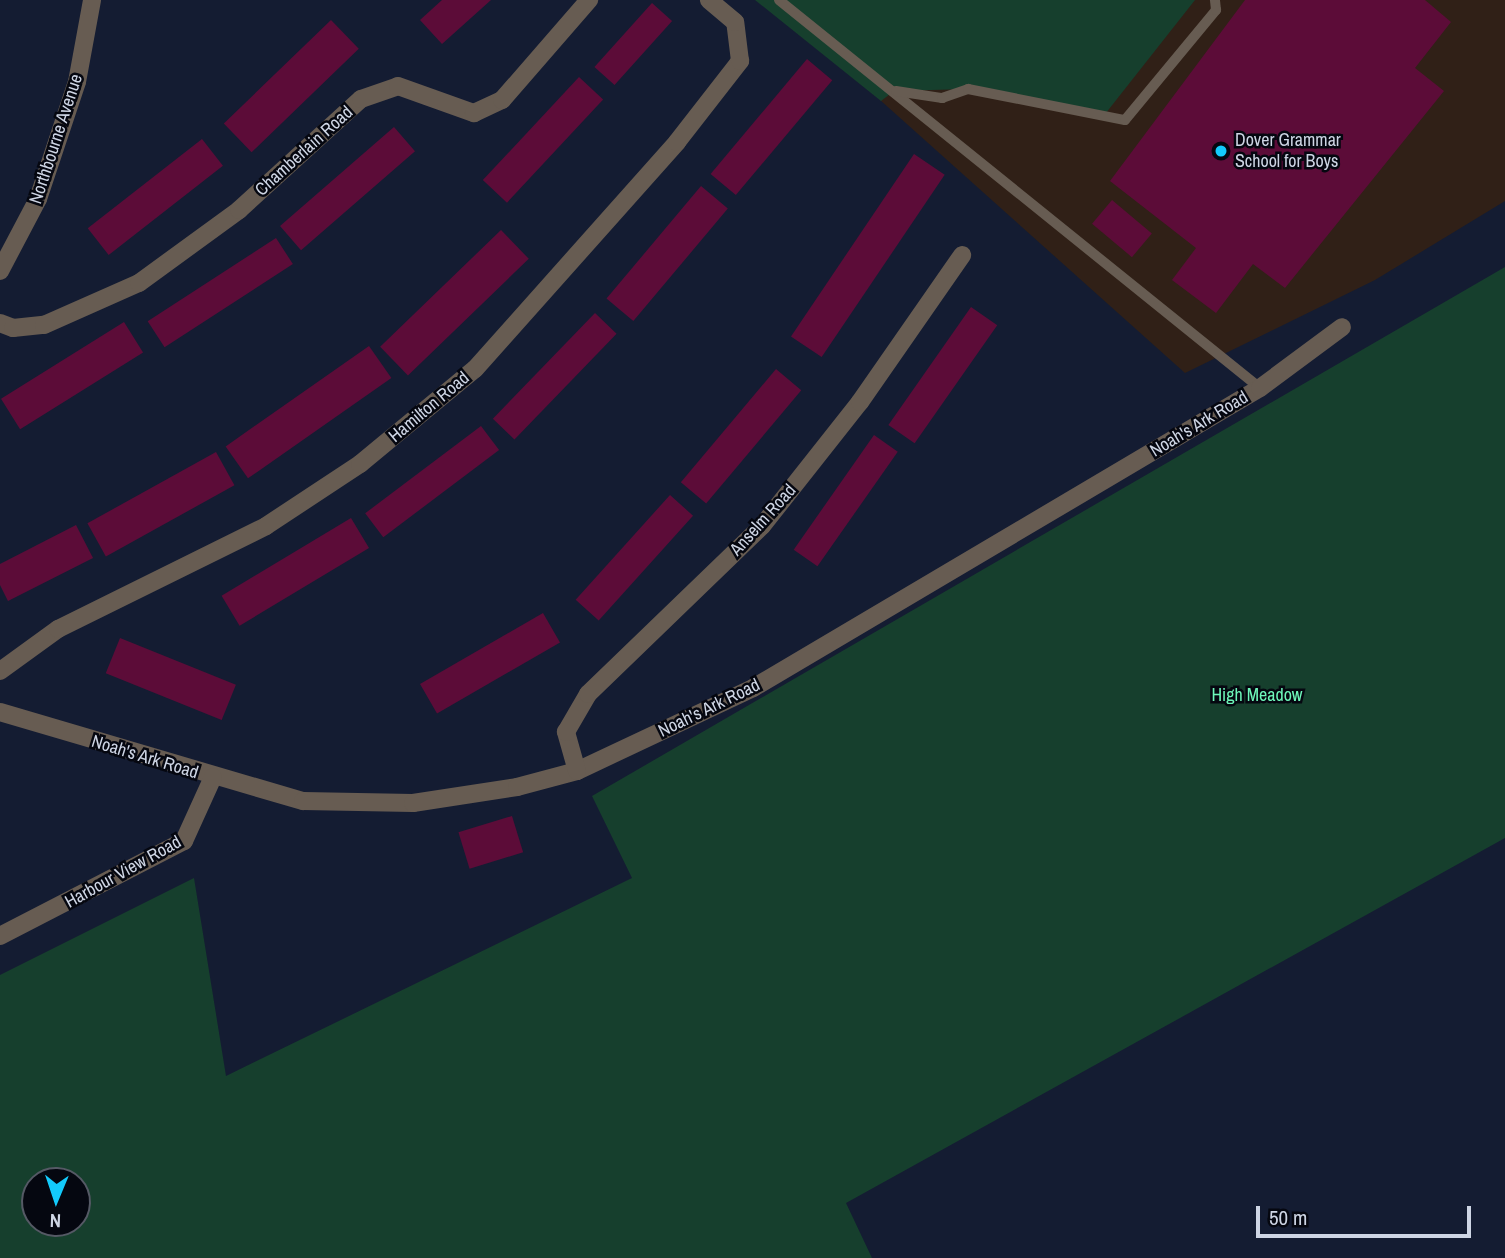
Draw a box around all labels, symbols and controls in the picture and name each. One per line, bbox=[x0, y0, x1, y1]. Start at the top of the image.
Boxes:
street label: Northbourne Avenue bbox=[25, 71, 87, 207]
street label: Chamberlain Road bbox=[251, 102, 357, 200]
place label: Dover Grammar School for Boys bbox=[1235, 130, 1341, 172]
marker: Dover Grammar School for Boys bbox=[1213, 143, 1229, 159]
street label: Hamilton Road bbox=[384, 367, 474, 447]
street label: Noah's Ark Road bbox=[1146, 386, 1252, 462]
street label: Anselm Road bbox=[725, 480, 801, 560]
street label: Noah's Ark Road bbox=[654, 674, 764, 742]
park label: High Meadow bbox=[1211, 684, 1303, 706]
street label: Noah's Ark Road bbox=[89, 730, 201, 784]
street label: Harbour View Road bbox=[61, 831, 185, 913]
north arrow bbox=[21, 1167, 91, 1237]
scale bar bbox=[1260, 1192, 1475, 1236]
text: 50 m bbox=[1269, 1203, 1307, 1232]
text: N bbox=[49, 1208, 61, 1234]

